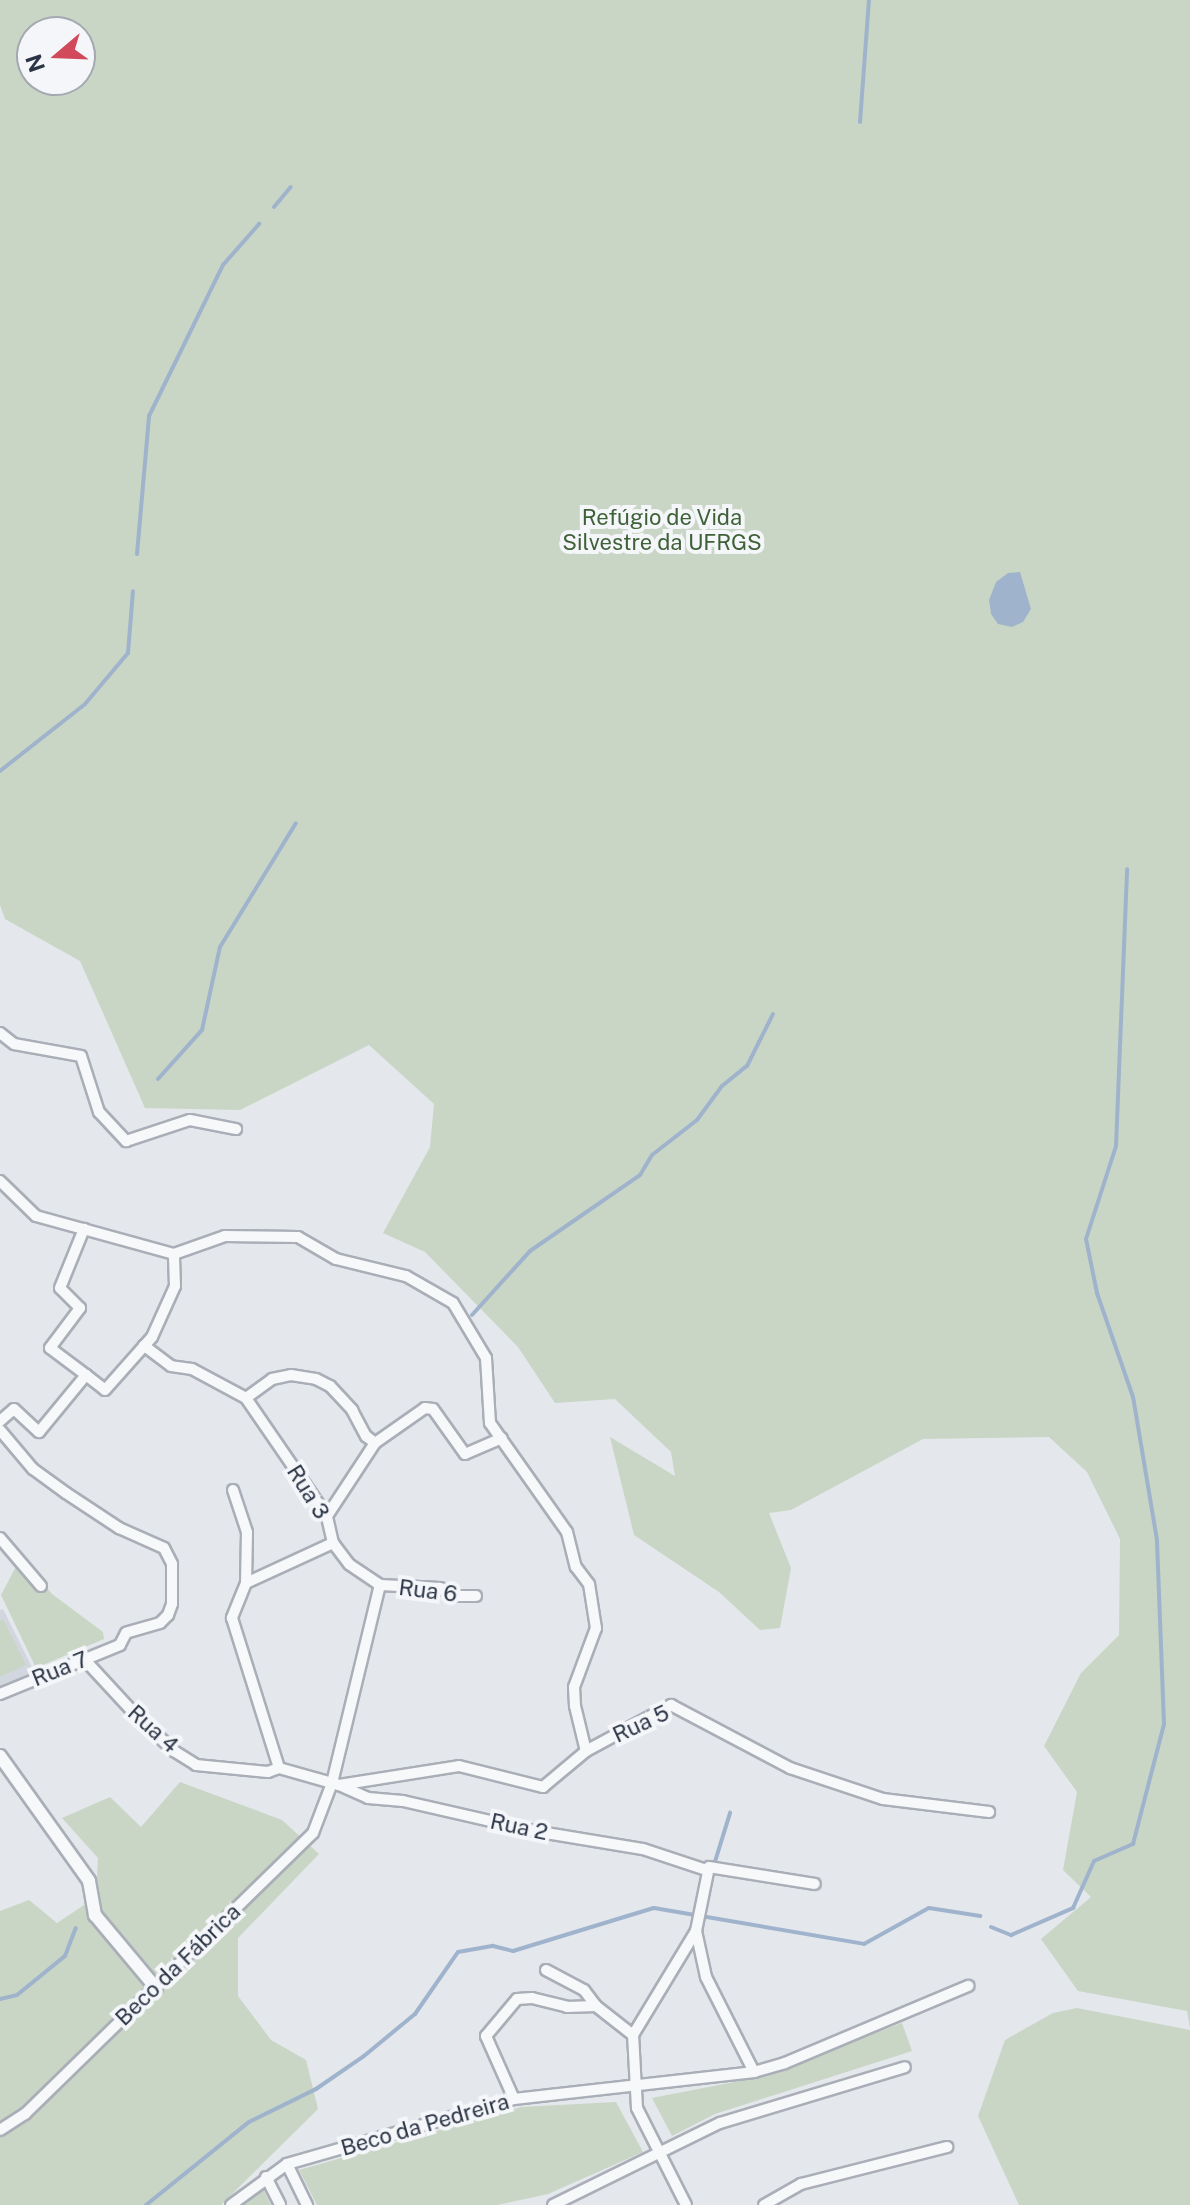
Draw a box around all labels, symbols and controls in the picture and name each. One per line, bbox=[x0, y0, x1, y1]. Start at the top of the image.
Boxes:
north arrow bbox=[16, 16, 96, 96]
text: N bbox=[20, 51, 50, 76]
park label: Refúgio de Vida Silvestre da UFRGS bbox=[562, 504, 762, 556]
street label: Rua 3 bbox=[281, 1460, 335, 1524]
street label: Rua 6 bbox=[397, 1574, 459, 1608]
street label: Rua 7 bbox=[28, 1646, 92, 1692]
street label: Rua 4 bbox=[122, 1700, 184, 1758]
street label: Rua 5 bbox=[609, 1700, 673, 1748]
street label: Rua 2 bbox=[488, 1808, 550, 1846]
street label: Beco da Fábrica bbox=[110, 1899, 246, 2031]
street label: Beco da Pedreira bbox=[338, 2088, 512, 2162]

